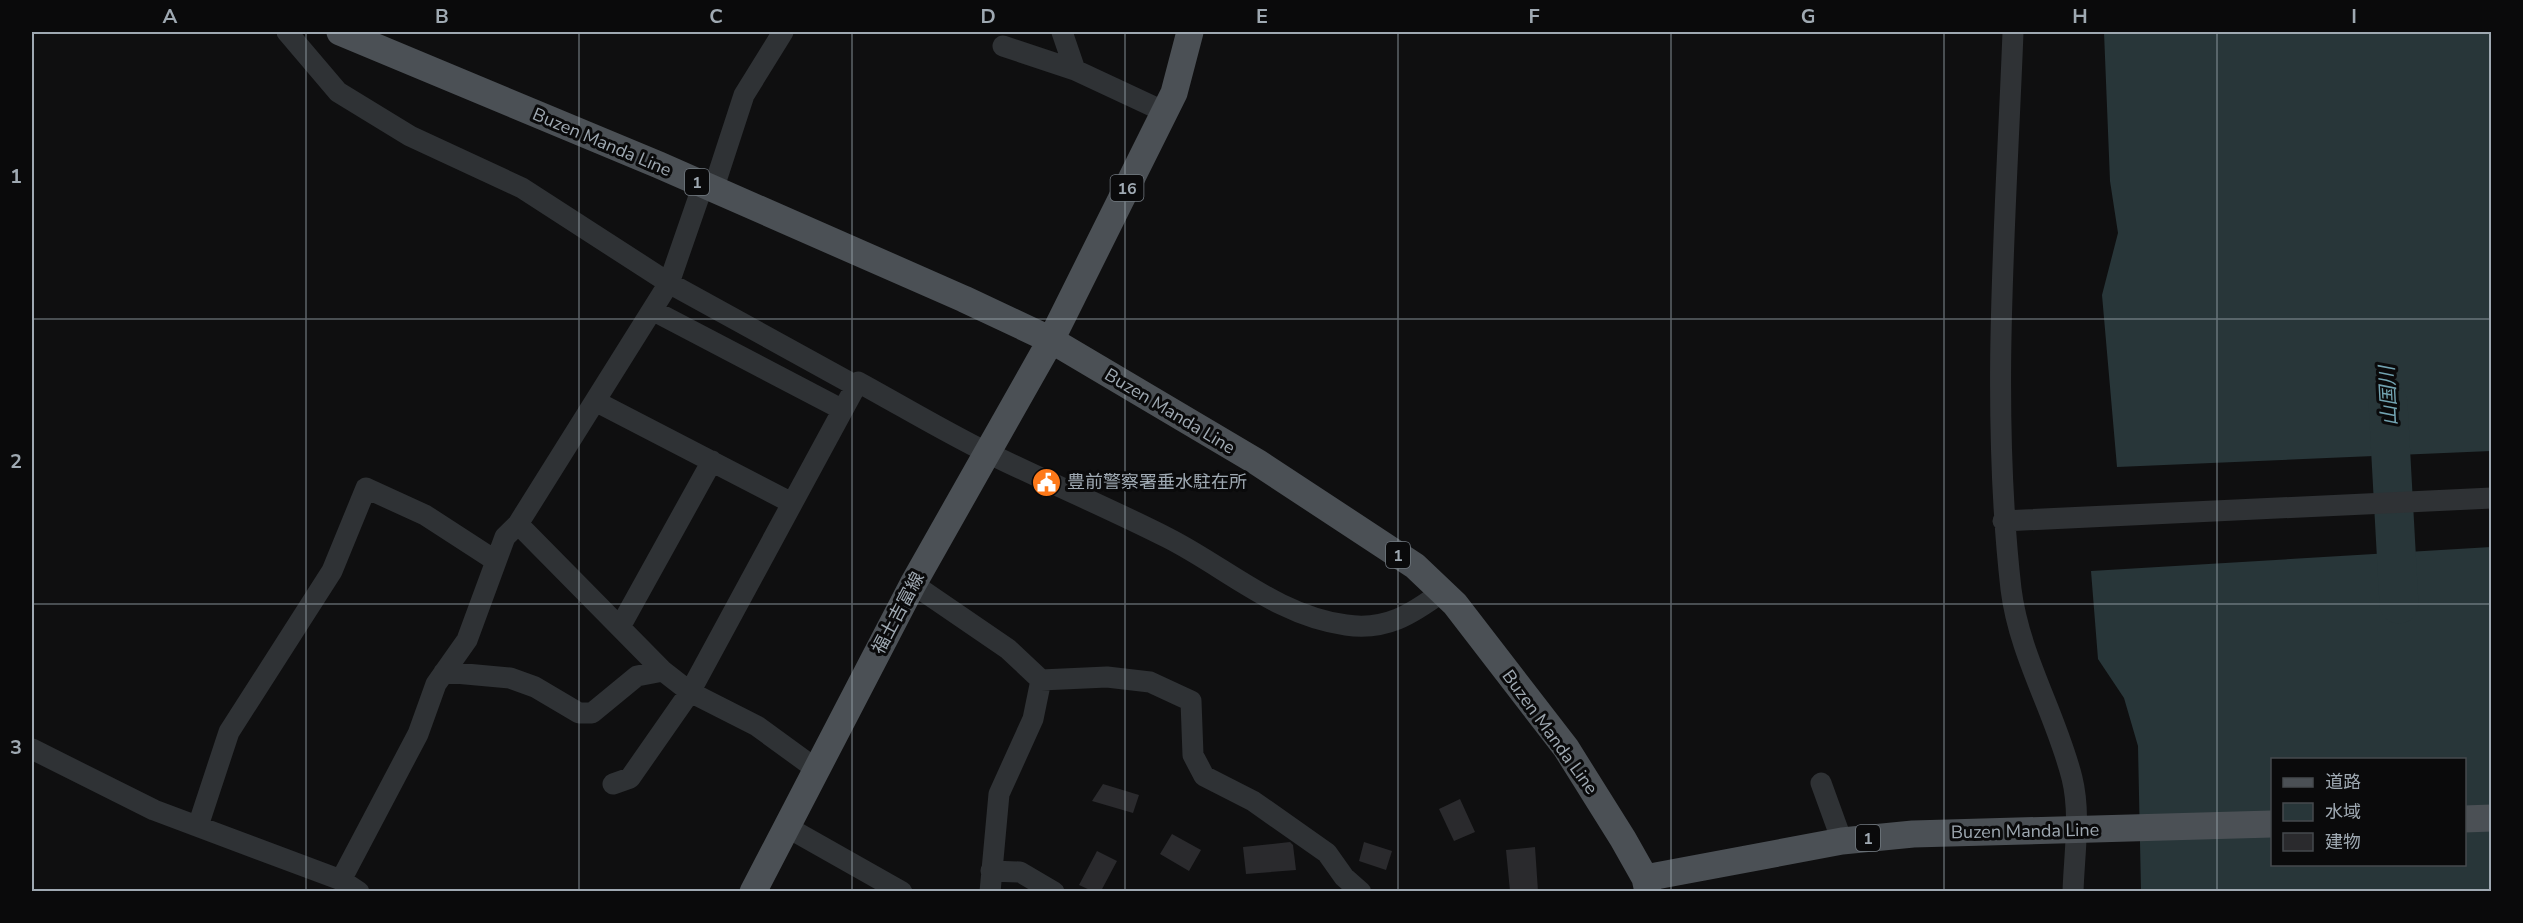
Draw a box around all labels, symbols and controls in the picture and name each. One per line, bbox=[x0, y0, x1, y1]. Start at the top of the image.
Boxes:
text: A bbox=[163, 3, 178, 30]
text: B bbox=[435, 3, 449, 30]
text: C bbox=[709, 3, 723, 30]
text: D bbox=[980, 3, 996, 30]
text: E bbox=[1256, 3, 1268, 30]
text: F bbox=[1528, 3, 1540, 30]
text: G bbox=[1801, 3, 1815, 30]
text: H bbox=[2072, 3, 2088, 30]
text: I bbox=[2351, 3, 2357, 30]
street label: Buzen Manda Line bbox=[529, 102, 675, 182]
text: 1 bbox=[10, 163, 22, 190]
road number: 1 bbox=[685, 169, 709, 195]
road number: 16 bbox=[1110, 175, 1144, 201]
street label: Buzen Manda Line bbox=[1100, 362, 1240, 460]
water label: 山国川 bbox=[2373, 363, 2404, 427]
text: 2 bbox=[10, 448, 22, 475]
public building icon: 豊前警察署垂水駐在所 bbox=[1030, 466, 1062, 498]
place label: 豊前警察署垂水駐在所 bbox=[1067, 470, 1247, 494]
road number: 1 bbox=[1386, 542, 1410, 568]
street label: 福土吉富線 bbox=[866, 568, 930, 658]
street label: Buzen Manda Line bbox=[1497, 665, 1603, 799]
text: 3 bbox=[10, 734, 22, 761]
legend bbox=[2271, 758, 2466, 866]
text: 道路 bbox=[2325, 770, 2361, 794]
text: 水域 bbox=[2325, 800, 2361, 824]
street label: Buzen Manda Line bbox=[1951, 818, 2099, 844]
road number: 1 bbox=[1856, 825, 1880, 851]
text: 建物 bbox=[2325, 830, 2361, 854]

